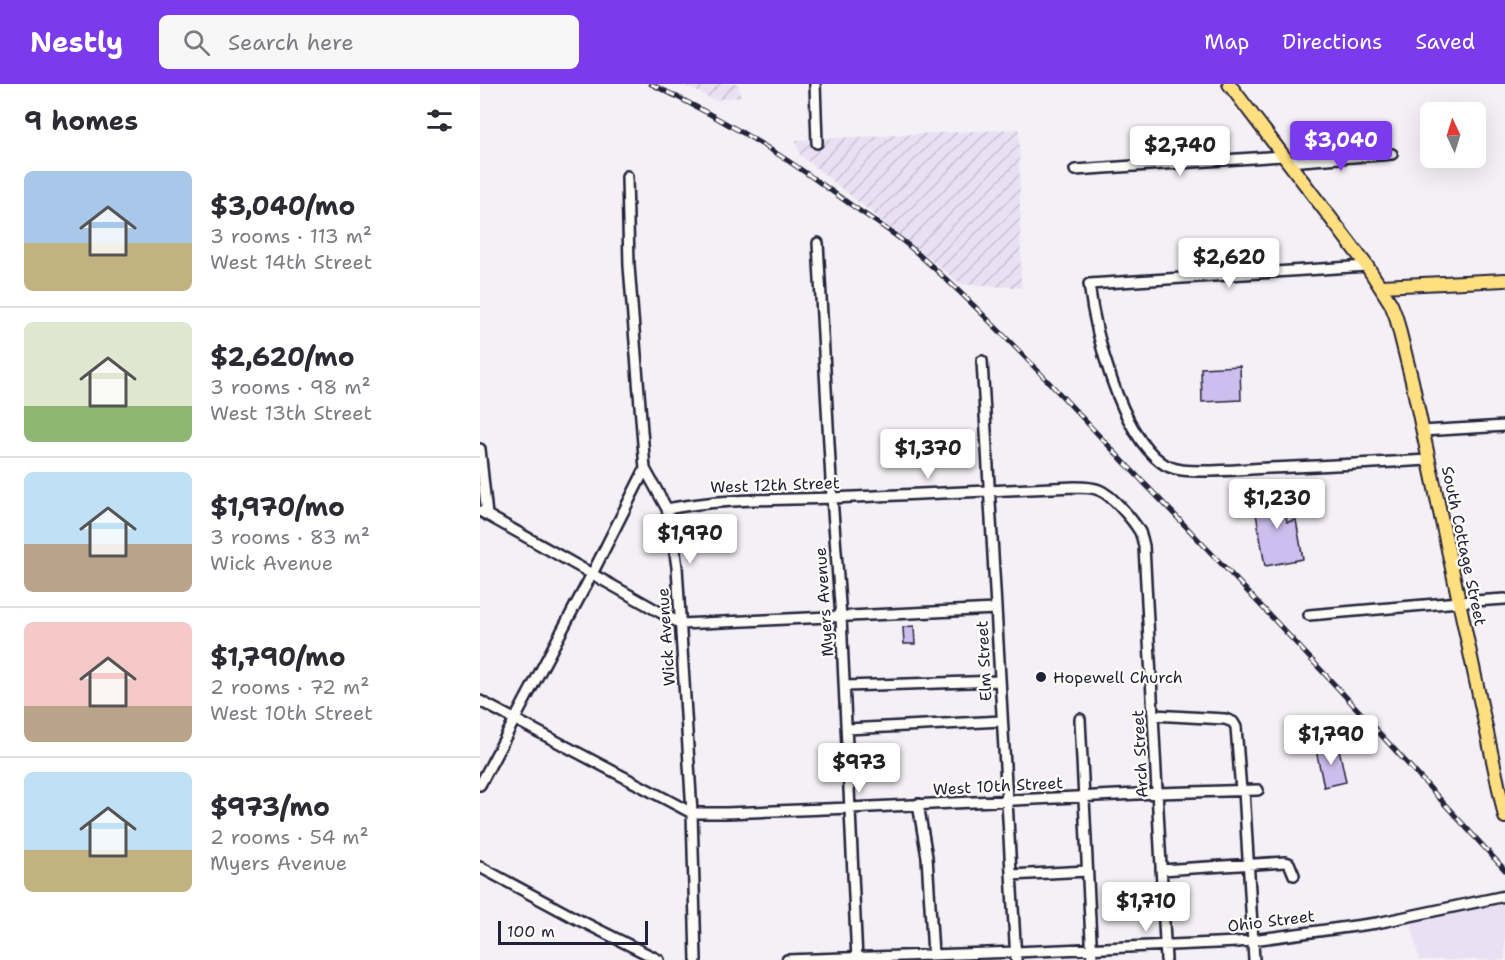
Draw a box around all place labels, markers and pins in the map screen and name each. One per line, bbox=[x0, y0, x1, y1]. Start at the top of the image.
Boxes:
pin: $3,040 bbox=[1292, 121, 1390, 172]
pin: $2,740 bbox=[1131, 126, 1229, 177]
pin: $2,620 bbox=[1180, 238, 1278, 289]
pin: $1,370 bbox=[879, 429, 977, 480]
pin: $1,230 bbox=[1228, 479, 1326, 530]
pin: $1,970 bbox=[641, 514, 739, 565]
place label: Hopewell Church bbox=[1053, 667, 1183, 688]
marker: Hopewell Church bbox=[1034, 670, 1048, 684]
pin: $1,790 bbox=[1282, 715, 1380, 766]
pin: $973 bbox=[823, 743, 895, 794]
pin: $1,710 bbox=[1097, 882, 1195, 933]

